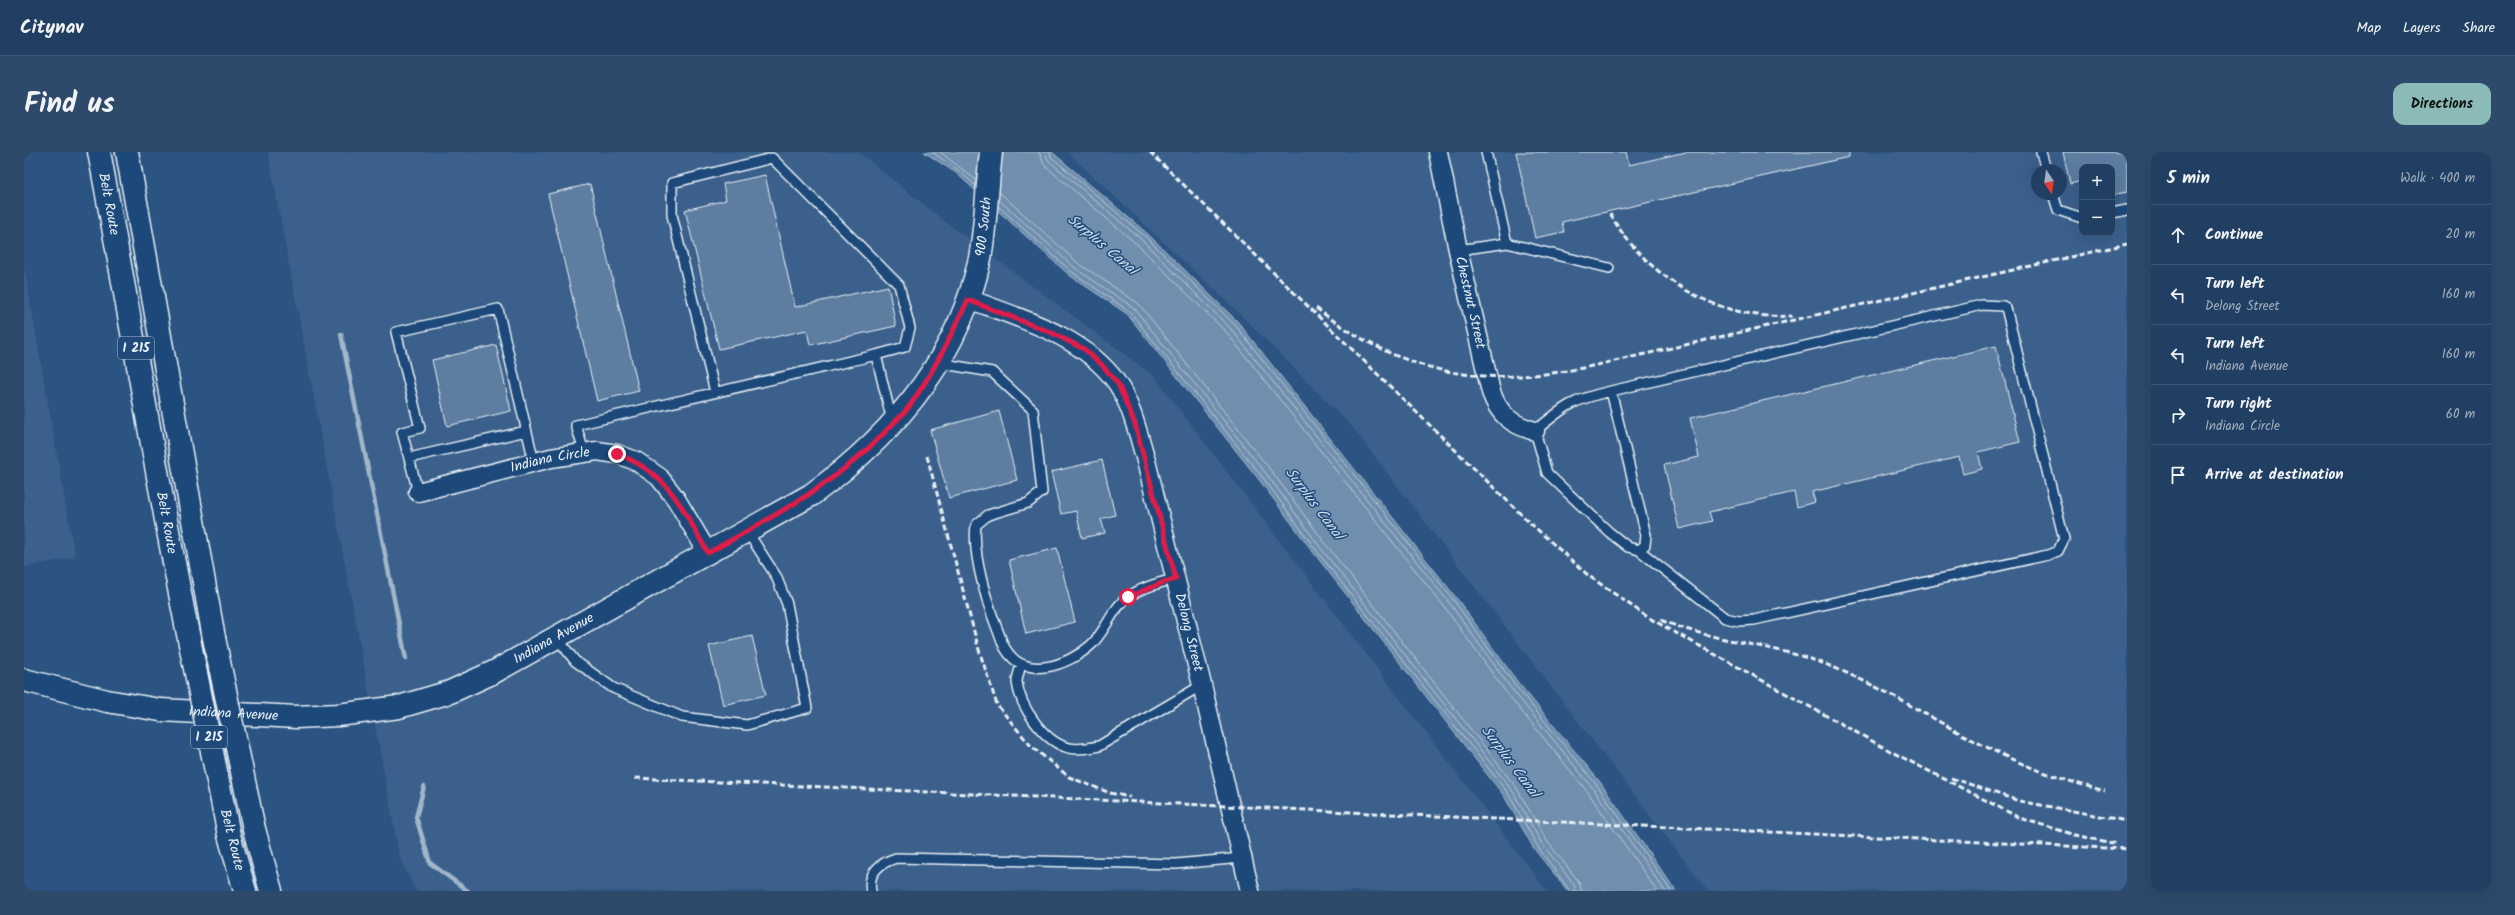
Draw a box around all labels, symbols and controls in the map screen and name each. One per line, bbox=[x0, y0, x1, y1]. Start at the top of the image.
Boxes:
text: Citynav bbox=[20, 13, 83, 43]
text: Map bbox=[2357, 17, 2381, 39]
text: Layers bbox=[2403, 17, 2441, 39]
text: Share bbox=[2463, 17, 2495, 39]
text: Find us bbox=[24, 82, 115, 127]
button: Directions bbox=[2393, 83, 2491, 125]
north arrow bbox=[2031, 164, 2067, 200]
map controls bbox=[2079, 164, 2115, 236]
button: + bbox=[2079, 164, 2115, 200]
text: 5 min bbox=[2167, 165, 2210, 192]
text: Walk · 400 m bbox=[2400, 168, 2475, 189]
street label: Belt Route bbox=[92, 171, 125, 238]
street label: 900 South bbox=[969, 196, 998, 258]
button: − bbox=[2079, 200, 2115, 236]
water label: Surplus Canal bbox=[1062, 208, 1145, 284]
text: Continue bbox=[2205, 223, 2263, 247]
icon: ahead bbox=[2167, 224, 2189, 246]
text: 20 m bbox=[2445, 224, 2475, 245]
street label: Chestnut Street bbox=[1449, 254, 1492, 352]
text: Turn left bbox=[2205, 272, 2265, 296]
icon: left bbox=[2167, 284, 2189, 306]
text: 160 m bbox=[2442, 284, 2475, 305]
text: Delong Street bbox=[2205, 296, 2280, 317]
text: Turn left bbox=[2205, 332, 2265, 356]
road number: I 215 bbox=[118, 337, 154, 359]
icon: left bbox=[2167, 344, 2189, 366]
text: 160 m bbox=[2442, 344, 2475, 365]
text: Indiana Avenue bbox=[2205, 356, 2288, 377]
text: Turn right bbox=[2205, 392, 2272, 416]
icon: right bbox=[2167, 404, 2189, 426]
text: 60 m bbox=[2446, 404, 2475, 425]
text: Indiana Circle bbox=[2205, 416, 2280, 437]
street label: Indiana Circle bbox=[508, 441, 592, 479]
route end bbox=[608, 445, 626, 463]
water label: Surplus Canal bbox=[1279, 463, 1351, 548]
text: Arrive at destination bbox=[2205, 463, 2344, 487]
icon: arrive bbox=[2167, 464, 2189, 486]
street label: Belt Route bbox=[150, 490, 183, 556]
route start bbox=[1119, 588, 1137, 606]
street label: Delong Street bbox=[1168, 591, 1209, 675]
street label: Indiana Avenue bbox=[509, 607, 599, 670]
street label: Indiana Avenue bbox=[188, 700, 280, 727]
water label: Surplus Canal bbox=[1475, 721, 1547, 806]
road number: I 215 bbox=[191, 726, 227, 748]
street label: Belt Route bbox=[214, 807, 250, 874]

